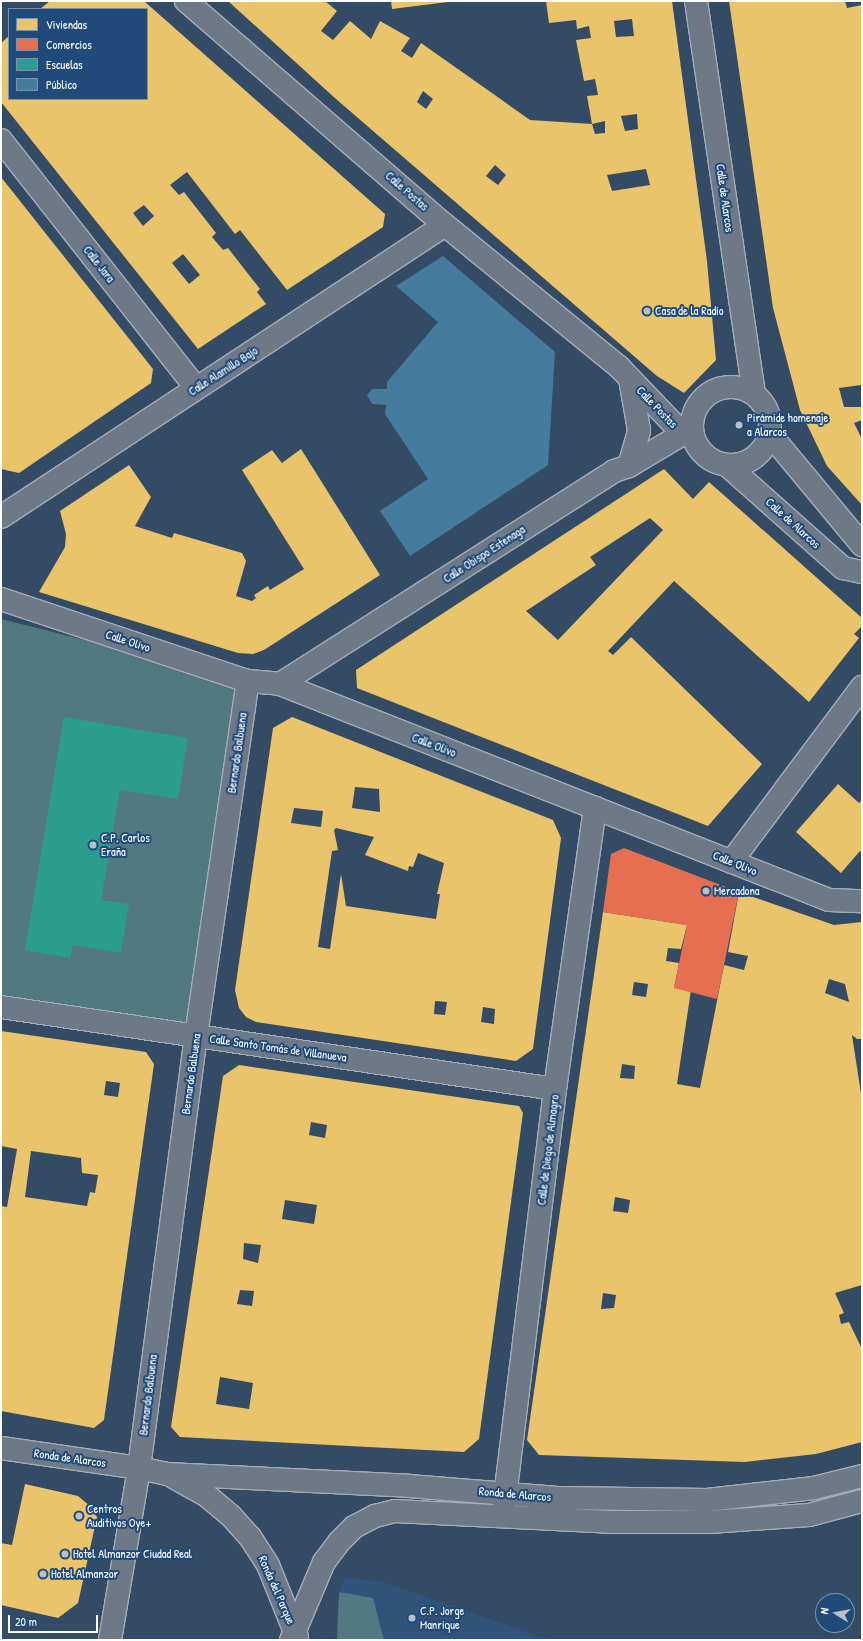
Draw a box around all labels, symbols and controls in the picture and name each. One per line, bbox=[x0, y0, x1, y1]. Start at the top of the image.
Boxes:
legend bbox=[8, 8, 148, 100]
text: Viviendas bbox=[46, 16, 87, 33]
text: Comercios bbox=[46, 36, 92, 53]
text: Escuelas bbox=[46, 56, 83, 73]
text: Público bbox=[46, 76, 77, 93]
street label: Calle de Alarcos bbox=[713, 163, 737, 233]
street label: Calle Postas bbox=[382, 168, 432, 214]
street label: Calle Jara bbox=[80, 243, 118, 285]
place label: Casa de la Radio bbox=[655, 304, 724, 318]
marker: Casa de la Radio bbox=[642, 306, 652, 316]
street label: Calle Alamillo Bajo bbox=[186, 343, 260, 399]
street label: Calle Postas bbox=[634, 383, 680, 431]
place label: Pirámide homenaje a Alarcos bbox=[747, 411, 828, 439]
marker: Pirámide homenaje a Alarcos bbox=[734, 420, 744, 430]
street label: Calle de Alarcos bbox=[763, 495, 823, 551]
street label: Calle Obispo Estenaga bbox=[440, 522, 528, 586]
street label: Calle Olivo bbox=[104, 627, 152, 655]
street label: Bernardo Balbuena bbox=[224, 712, 250, 794]
street label: Calle Olivo bbox=[410, 730, 458, 760]
place label: C.P. Carlos Eraña bbox=[101, 831, 150, 859]
marker: C.P. Carlos Eraña bbox=[88, 840, 98, 850]
street label: Calle Olivo bbox=[711, 848, 759, 878]
place label: Mercadona bbox=[714, 884, 760, 898]
marker: Mercadona bbox=[701, 886, 711, 896]
street label: Calle Santo Tomás de Villanueva bbox=[209, 1031, 347, 1065]
street label: Bernardo Balbuena bbox=[178, 1033, 204, 1115]
street label: Calle de Diego de Almagro bbox=[534, 1094, 562, 1206]
street label: Bernardo Balbuena bbox=[136, 1354, 160, 1436]
street label: Ronda de Alarcos bbox=[33, 1446, 107, 1470]
street label: Ronda de Alarcos bbox=[478, 1484, 552, 1504]
place label: Centros Auditivos Oye+ bbox=[87, 1502, 151, 1530]
marker: Centros Auditivos Oye+ bbox=[74, 1511, 84, 1521]
place label: Hotel Almanzor Ciudad Real bbox=[73, 1547, 192, 1561]
marker: Hotel Almanzor Ciudad Real bbox=[60, 1549, 70, 1559]
street label: Ronda del Parque bbox=[255, 1554, 299, 1626]
place label: Hotel Almanzor bbox=[51, 1567, 118, 1581]
marker: Hotel Almanzor bbox=[38, 1569, 48, 1579]
north arrow bbox=[815, 1593, 855, 1633]
place label: C.P. Jorge Manrique bbox=[420, 1604, 464, 1632]
scale bar bbox=[10, 1607, 100, 1633]
text: N bbox=[817, 1607, 832, 1615]
text: 20 m bbox=[15, 1613, 37, 1630]
marker: C.P. Jorge Manrique bbox=[407, 1613, 417, 1623]

